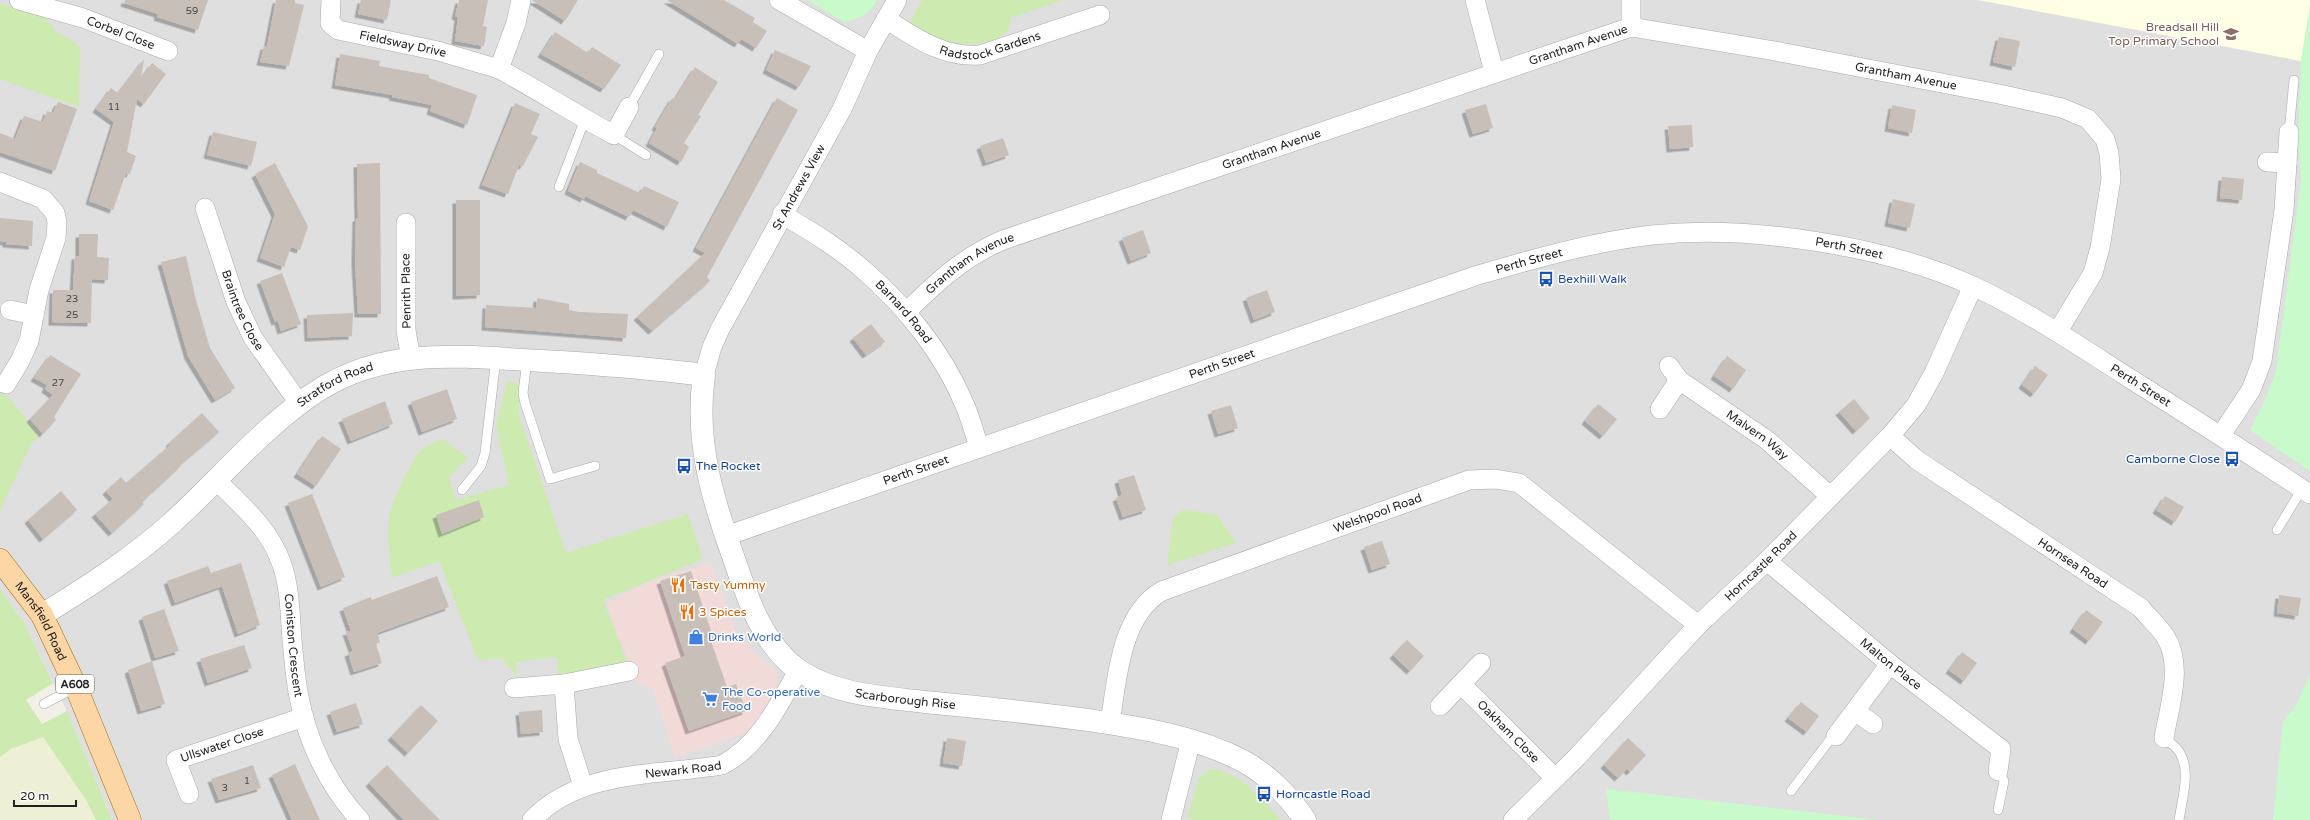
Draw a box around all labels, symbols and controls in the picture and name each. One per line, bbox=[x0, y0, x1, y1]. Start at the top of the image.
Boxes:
house number: 59 bbox=[186, 5, 198, 17]
street label: Corbel Close bbox=[85, 13, 157, 52]
place label: Breadsall Hill Top Primary School bbox=[2108, 20, 2219, 48]
street label: Grantham Avenue bbox=[1527, 22, 1630, 68]
school or university icon: Breadsall Hill Top Primary School bbox=[2222, 25, 2240, 43]
street label: Fieldsway Drive bbox=[358, 28, 448, 60]
street label: Radstock Gardens bbox=[938, 28, 1043, 62]
street label: Grantham Avenue bbox=[1854, 60, 1958, 93]
house number: 11 bbox=[108, 101, 120, 113]
street label: Grantham Avenue bbox=[1220, 126, 1323, 172]
street label: St Andrews View bbox=[769, 142, 828, 232]
street label: Grantham Avenue bbox=[923, 230, 1016, 297]
street label: Perth Street bbox=[1814, 234, 1885, 262]
street label: Perth Street bbox=[1494, 245, 1564, 277]
street label: Penrith Place bbox=[398, 253, 414, 329]
street label: Braintree Close bbox=[219, 268, 267, 353]
bus stop icon: Bexhill Walk bbox=[1537, 270, 1555, 288]
place label: Bexhill Walk bbox=[1558, 272, 1627, 286]
street label: Barnard Road bbox=[872, 277, 935, 346]
house number: 23 bbox=[66, 293, 78, 305]
house number: 25 bbox=[66, 309, 78, 321]
street label: Perth Street bbox=[1187, 346, 1257, 382]
street label: Stratford Road bbox=[294, 359, 375, 410]
street label: Perth Street bbox=[2108, 361, 2174, 410]
house number: 27 bbox=[52, 377, 64, 389]
street label: Malvern Way bbox=[1724, 407, 1792, 463]
bus stop icon: Camborne Close bbox=[2223, 450, 2241, 468]
street label: Perth Street bbox=[881, 452, 951, 488]
place label: Camborne Close bbox=[2126, 452, 2220, 466]
bus stop icon: The Rocket bbox=[675, 457, 693, 475]
place label: The Rocket bbox=[696, 459, 761, 473]
street label: Welshpool Road bbox=[1331, 491, 1424, 535]
street label: Horncastle Road bbox=[1722, 528, 1800, 604]
street label: Hornsea Road bbox=[2035, 535, 2110, 591]
restaurant icon: Tasty Yummy bbox=[669, 576, 687, 594]
place label: Tasty Yummy bbox=[690, 578, 766, 592]
street label: Mansfield Road bbox=[12, 579, 70, 663]
street label: Coniston Crescent bbox=[281, 593, 306, 699]
restaurant icon: 3 Spices bbox=[678, 603, 696, 621]
place label: 3 Spices bbox=[699, 605, 747, 619]
shop icon: Drinks World bbox=[687, 628, 705, 646]
place label: Drinks World bbox=[708, 630, 781, 644]
street label: Malton Place bbox=[1857, 635, 1924, 693]
road number: A608 bbox=[56, 675, 94, 693]
place label: The Co-operative Food bbox=[722, 685, 821, 713]
street label: Scarborough Rise bbox=[854, 686, 956, 712]
supermarket icon: The Co-operative Food bbox=[701, 690, 719, 708]
street label: Oakham Close bbox=[1474, 697, 1543, 766]
street label: Ullswater Close bbox=[179, 724, 266, 765]
street label: Newark Road bbox=[644, 758, 722, 781]
house number: 1 bbox=[244, 775, 250, 787]
scale bar bbox=[14, 782, 76, 808]
house number: 3 bbox=[222, 782, 228, 794]
bus stop icon: Horncastle Road bbox=[1255, 785, 1273, 803]
place label: Horncastle Road bbox=[1276, 787, 1371, 801]
text: 20 m bbox=[20, 789, 49, 803]

